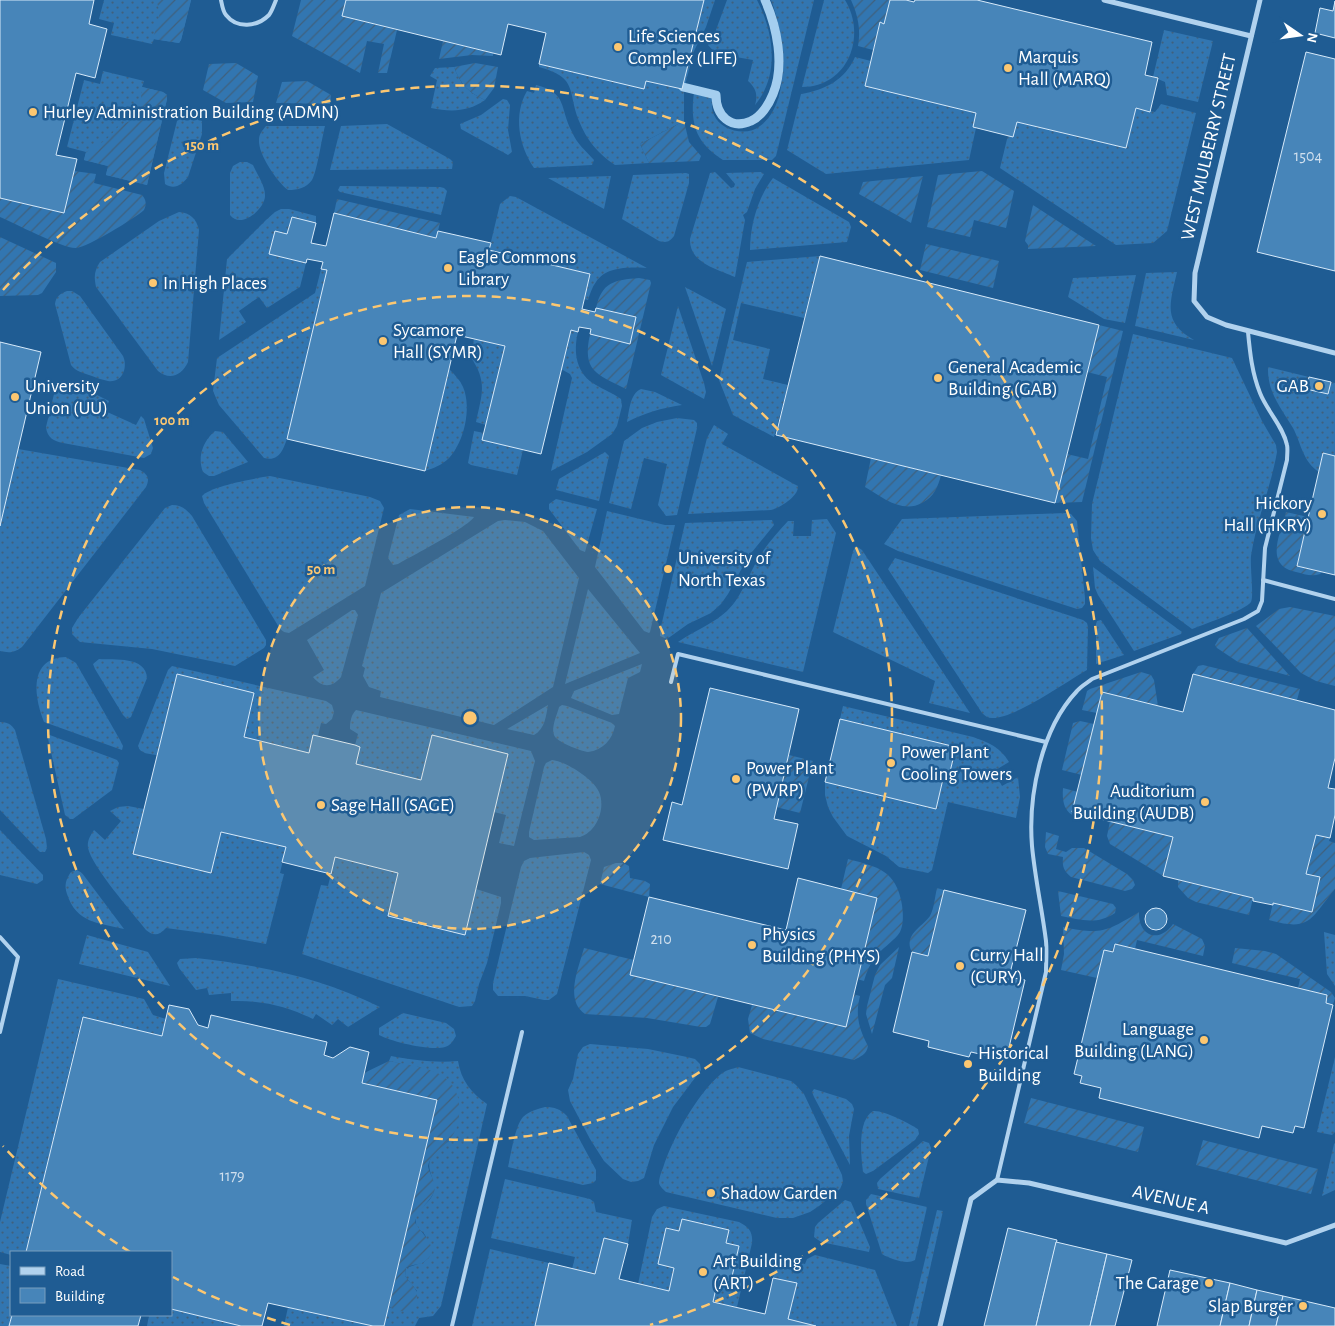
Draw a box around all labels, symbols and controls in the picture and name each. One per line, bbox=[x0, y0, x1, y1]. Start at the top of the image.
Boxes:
north arrow bbox=[1275, 10, 1325, 60]
place label: Life Sciences Complex (LIFE) bbox=[628, 27, 738, 68]
text: N bbox=[1304, 31, 1320, 44]
marker: Life Sciences Complex (LIFE) bbox=[612, 41, 624, 53]
place label: Marquis Hall (MARQ) bbox=[1018, 48, 1112, 89]
street label: WEST MULBERRY STREET bbox=[1178, 52, 1240, 242]
marker: Marquis Hall (MARQ) bbox=[1002, 62, 1014, 74]
place label: Hurley Administration Building (ADMN) bbox=[43, 103, 340, 122]
marker: Hurley Administration Building (ADMN) bbox=[27, 106, 39, 118]
text: 150 m bbox=[185, 138, 219, 153]
house number: 1504 bbox=[1294, 148, 1322, 164]
place label: Eagle Commons Library bbox=[458, 248, 576, 289]
marker: Eagle Commons Library bbox=[442, 262, 454, 274]
place label: In High Places bbox=[163, 274, 267, 293]
marker: In High Places bbox=[147, 277, 159, 289]
place label: Sycamore Hall (SYMR) bbox=[393, 321, 483, 362]
marker: Sycamore Hall (SYMR) bbox=[377, 335, 389, 347]
place label: General Academic Building (GAB) bbox=[948, 358, 1081, 399]
marker: General Academic Building (GAB) bbox=[932, 372, 944, 384]
place label: University Union (UU) bbox=[25, 377, 108, 418]
place label: GAB bbox=[1276, 377, 1309, 396]
marker: GAB bbox=[1313, 380, 1325, 392]
marker: University Union (UU) bbox=[9, 391, 21, 403]
text: 100 m bbox=[154, 413, 190, 428]
place label: Hickory Hall (HKRY) bbox=[1223, 494, 1312, 535]
marker: Hickory Hall (HKRY) bbox=[1316, 508, 1328, 520]
place label: University of North Texas bbox=[678, 549, 771, 590]
text: 50 m bbox=[307, 562, 335, 577]
marker: University of North Texas bbox=[662, 563, 674, 575]
centre of rings bbox=[461, 709, 479, 727]
place label: Power Plant Cooling Towers bbox=[901, 743, 1012, 784]
marker: Power Plant Cooling Towers bbox=[885, 757, 897, 769]
place label: Power Plant (PWRP) bbox=[746, 759, 834, 800]
marker: Power Plant (PWRP) bbox=[730, 773, 742, 785]
place label: Auditorium Building (AUDB) bbox=[1073, 782, 1195, 823]
place label: Sage Hall (SAGE) bbox=[331, 796, 455, 815]
marker: Auditorium Building (AUDB) bbox=[1199, 796, 1211, 808]
marker: Sage Hall (SAGE) bbox=[315, 799, 327, 811]
place label: Physics Building (PHYS) bbox=[762, 925, 881, 966]
house number: 210 bbox=[650, 931, 672, 947]
marker: Physics Building (PHYS) bbox=[746, 939, 758, 951]
place label: Curry Hall (CURY) bbox=[970, 946, 1044, 987]
marker: Curry Hall (CURY) bbox=[954, 960, 966, 972]
place label: Language Building (LANG) bbox=[1074, 1020, 1194, 1061]
marker: Language Building (LANG) bbox=[1198, 1034, 1210, 1046]
place label: Historical Building bbox=[978, 1044, 1049, 1085]
marker: Historical Building bbox=[962, 1058, 974, 1070]
house number: 1179 bbox=[219, 1168, 245, 1184]
street label: AVENUE A bbox=[1131, 1182, 1211, 1218]
place label: Shadow Garden bbox=[721, 1184, 838, 1203]
marker: Shadow Garden bbox=[705, 1187, 717, 1199]
legend bbox=[10, 1251, 172, 1316]
place label: Art Building (ART) bbox=[713, 1252, 803, 1293]
text: Road bbox=[55, 1264, 85, 1279]
marker: Art Building (ART) bbox=[697, 1266, 709, 1278]
place label: The Garage bbox=[1116, 1274, 1199, 1293]
marker: The Garage bbox=[1203, 1277, 1215, 1289]
text: Building bbox=[55, 1289, 105, 1304]
place label: Slap Burger bbox=[1208, 1297, 1293, 1316]
marker: Slap Burger bbox=[1297, 1300, 1309, 1312]

